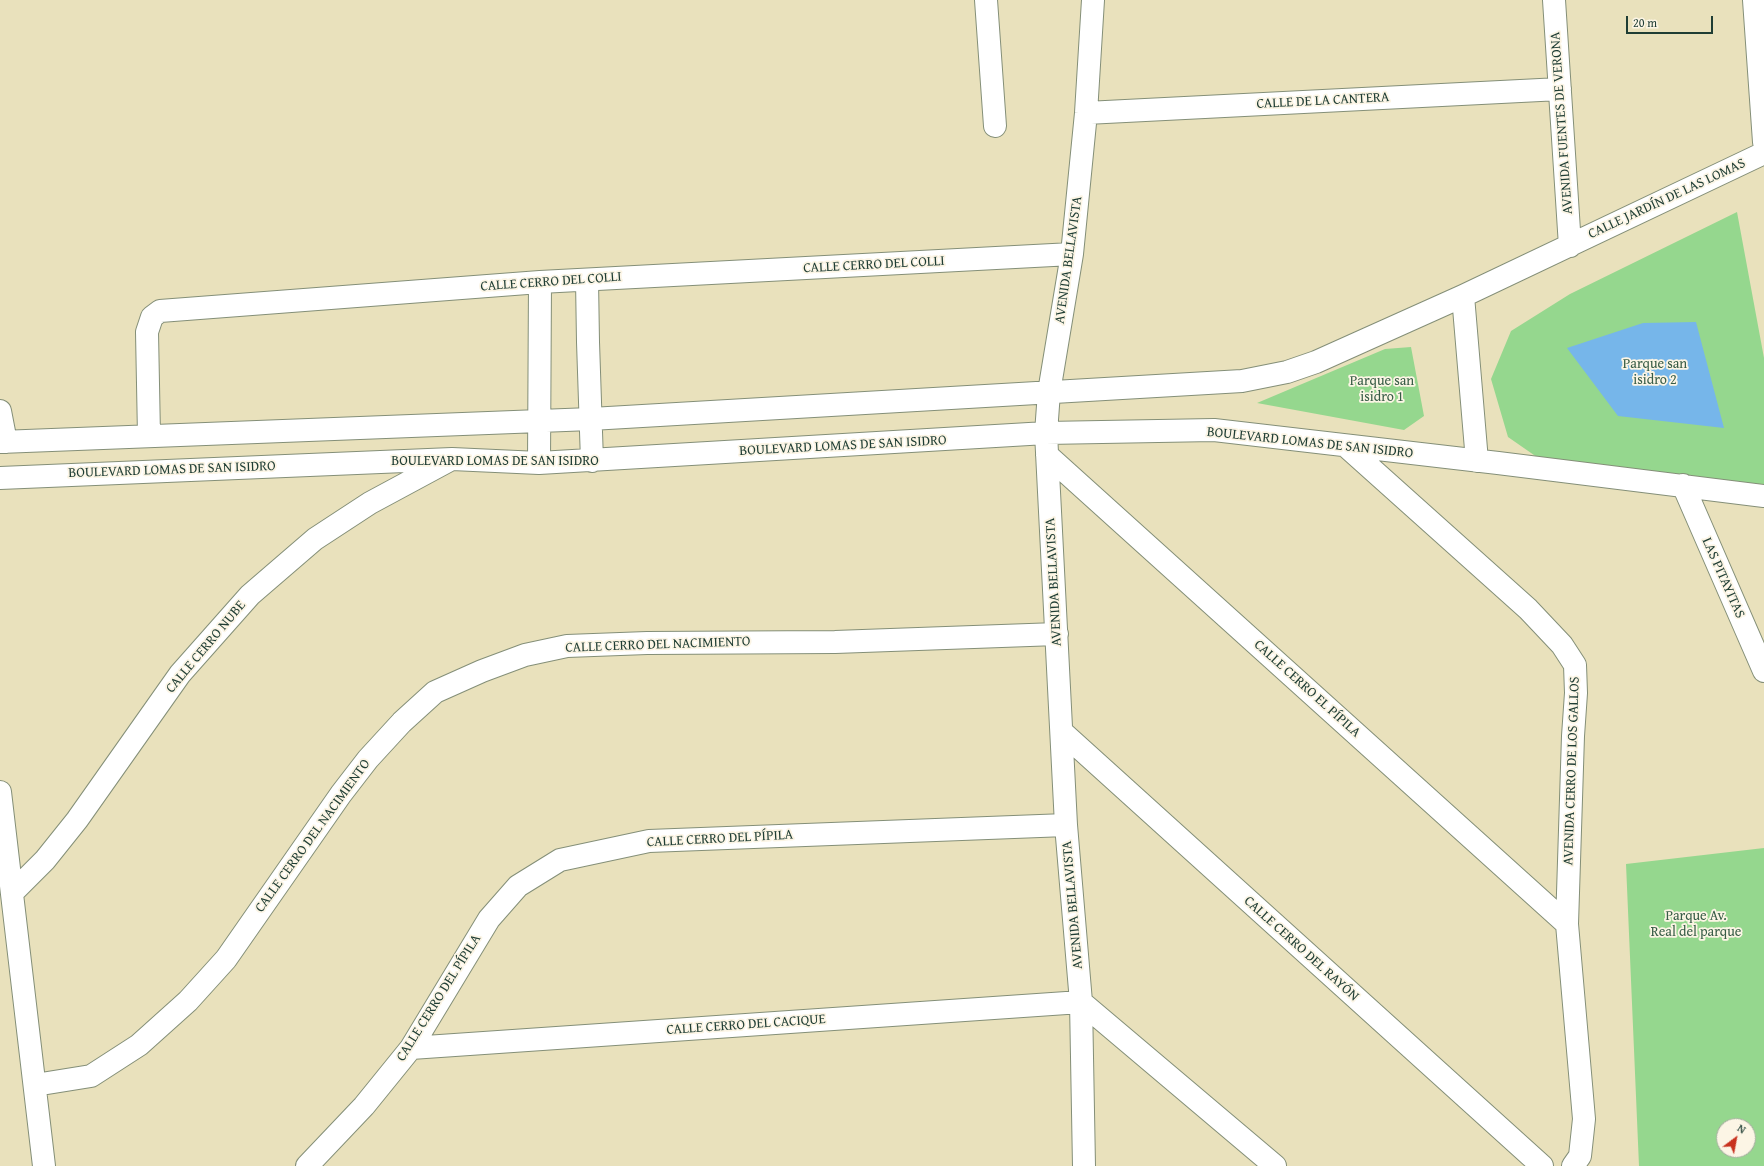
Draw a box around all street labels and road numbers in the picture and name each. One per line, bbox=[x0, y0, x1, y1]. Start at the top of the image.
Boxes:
street label: AVENIDA FUENTES DE VERONA bbox=[1547, 31, 1577, 215]
street label: CALLE DE LA CANTERA bbox=[1256, 89, 1390, 113]
street label: CALLE JARDÍN DE LAS LOMAS bbox=[1586, 155, 1748, 243]
street label: AVENIDA BELLAVISTA bbox=[1052, 195, 1086, 325]
street label: CALLE CERRO DEL COLLI bbox=[803, 253, 945, 277]
street label: CALLE CERRO DEL COLLI bbox=[480, 269, 622, 295]
street label: BOULEVARD LOMAS DE SAN ISIDRO bbox=[1206, 424, 1414, 462]
street label: BOULEVARD LOMAS DE SAN ISIDRO bbox=[739, 432, 947, 460]
street label: BOULEVARD LOMAS DE SAN ISIDRO bbox=[391, 453, 599, 469]
street label: BOULEVARD LOMAS DE SAN ISIDRO bbox=[68, 458, 276, 482]
street label: AVENIDA BELLAVISTA bbox=[1042, 517, 1066, 647]
street label: LAS PITAYITAS bbox=[1698, 535, 1748, 621]
street label: CALLE CERRO NUBE bbox=[163, 597, 249, 697]
street label: CALLE CERRO DEL NACIMIENTO bbox=[565, 633, 751, 657]
street label: CALLE CERRO EL PÍPILA bbox=[1250, 637, 1364, 741]
street label: AVENIDA CERRO DE LOS GALLOS bbox=[1560, 676, 1584, 866]
street label: CALLE CERRO DEL NACIMIENTO bbox=[252, 756, 374, 916]
street label: CALLE CERRO DEL PÍPILA bbox=[646, 827, 794, 851]
street label: AVENIDA BELLAVISTA bbox=[1059, 840, 1087, 970]
street label: CALLE CERRO DEL RAYÓN bbox=[1240, 893, 1362, 1005]
street label: CALLE CERRO DEL PÍPILA bbox=[393, 931, 485, 1065]
street label: CALLE CERRO DEL CACIQUE bbox=[666, 1011, 826, 1039]

